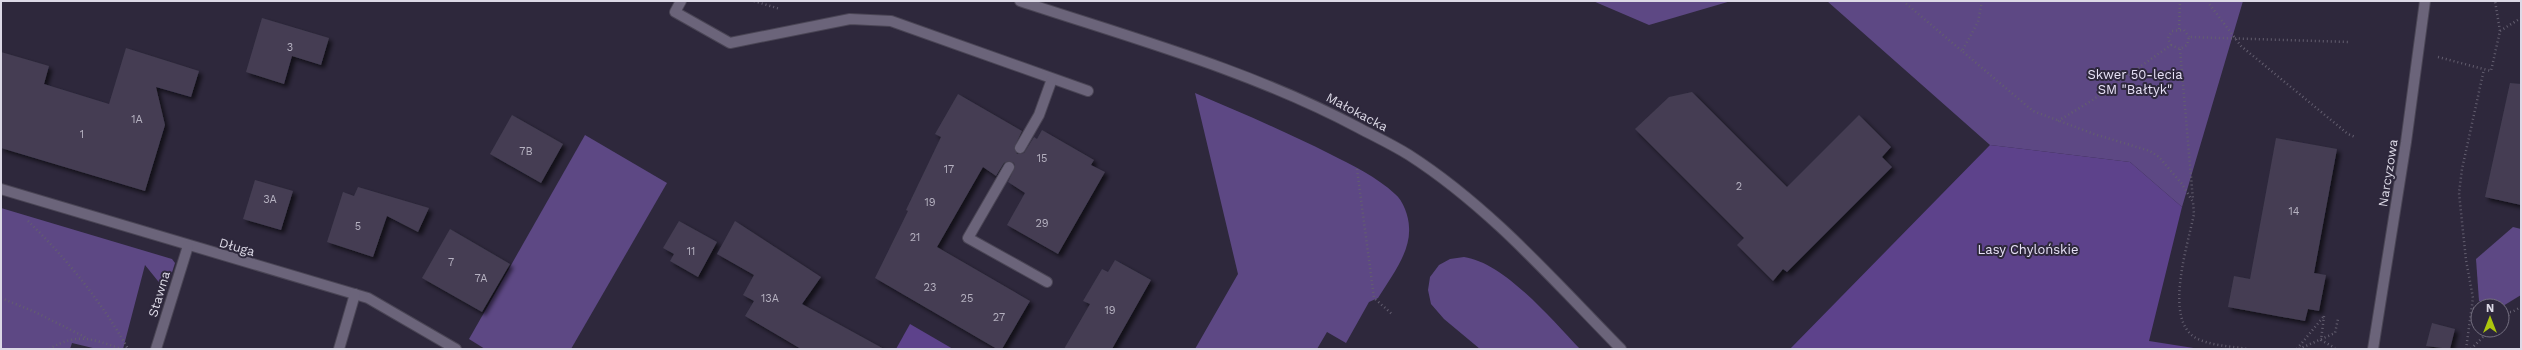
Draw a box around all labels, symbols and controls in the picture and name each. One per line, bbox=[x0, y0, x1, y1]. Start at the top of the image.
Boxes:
house number: 3 bbox=[287, 41, 293, 54]
park label: Skwer 50-lecia SM "Bałtyk" bbox=[2087, 67, 2183, 97]
street label: Małokacka bbox=[1324, 90, 1391, 135]
house number: 1A bbox=[131, 113, 143, 126]
house number: 1 bbox=[80, 128, 84, 141]
street label: Narcyzowa bbox=[2375, 138, 2401, 208]
house number: 7B bbox=[519, 145, 533, 158]
house number: 15 bbox=[1037, 152, 1047, 165]
house number: 17 bbox=[944, 163, 954, 176]
house number: 2 bbox=[1736, 180, 1742, 193]
house number: 3A bbox=[263, 193, 277, 206]
house number: 19 bbox=[924, 196, 936, 209]
house number: 14 bbox=[2288, 205, 2300, 218]
house number: 29 bbox=[1035, 217, 1049, 230]
house number: 5 bbox=[355, 220, 361, 233]
house number: 21 bbox=[910, 231, 920, 244]
street label: Długa bbox=[217, 235, 257, 259]
park label: Lasy Chylońskie bbox=[1978, 242, 2078, 257]
house number: 11 bbox=[687, 245, 695, 258]
house number: 7 bbox=[448, 256, 454, 269]
street label: Stawna bbox=[145, 269, 173, 319]
house number: 7A bbox=[475, 272, 487, 285]
house number: 23 bbox=[924, 281, 936, 294]
house number: 13A bbox=[761, 292, 779, 305]
house number: 25 bbox=[961, 292, 973, 305]
north arrow bbox=[2470, 298, 2510, 338]
text: N bbox=[2486, 302, 2494, 315]
house number: 19 bbox=[1104, 304, 1116, 317]
house number: 27 bbox=[993, 311, 1005, 324]

